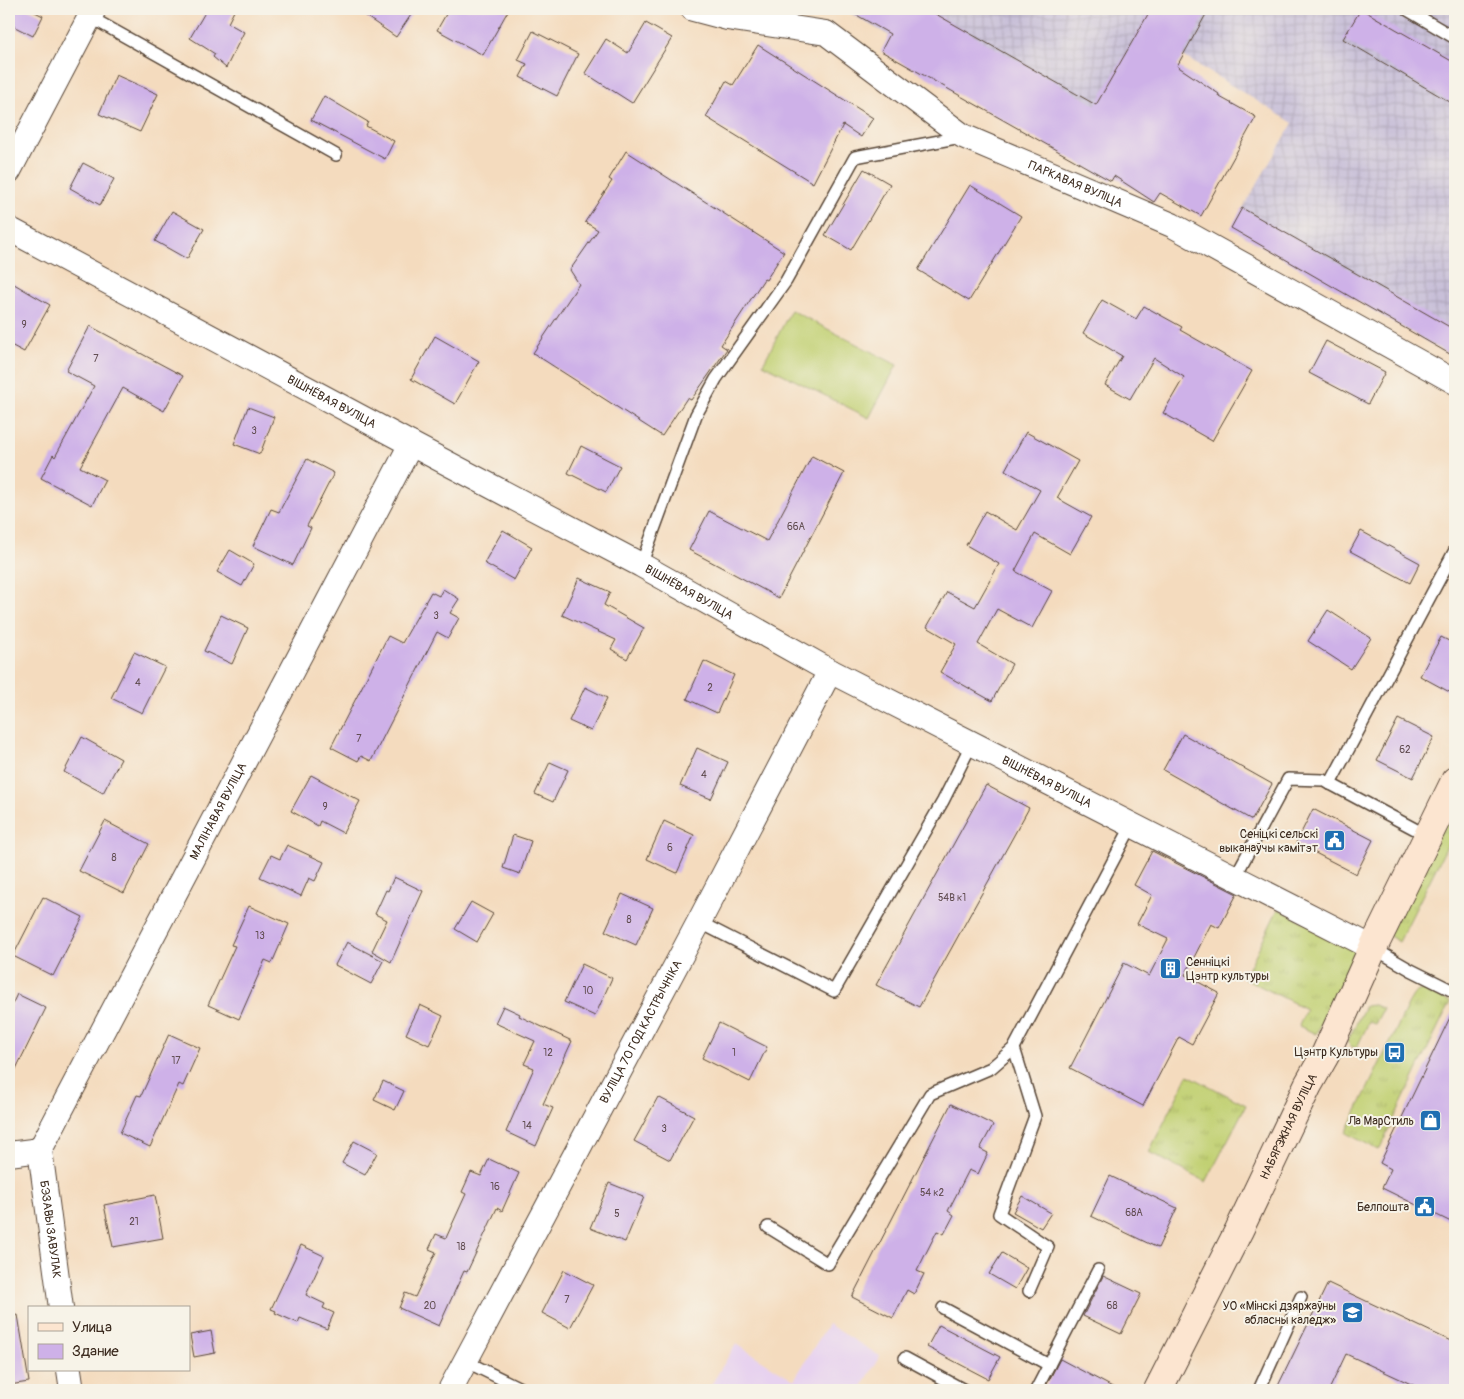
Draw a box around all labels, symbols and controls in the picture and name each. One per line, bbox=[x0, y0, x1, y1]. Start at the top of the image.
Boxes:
street label: ПАРКАВАЯ ВУЛІЦА bbox=[1026, 158, 1125, 211]
house number: 9 bbox=[21, 319, 27, 331]
house number: 7 bbox=[93, 353, 99, 365]
street label: ВІШНЁВАЯ ВУЛІЦА bbox=[284, 372, 379, 432]
house number: 3 bbox=[251, 425, 257, 437]
house number: 66А bbox=[787, 521, 806, 533]
street label: ВІШНЁВАЯ ВУЛІЦА bbox=[642, 562, 736, 623]
house number: 3 bbox=[433, 610, 439, 622]
house number: 4 bbox=[135, 677, 141, 689]
house number: 2 bbox=[707, 682, 713, 694]
house number: 7 bbox=[356, 733, 362, 745]
house number: 62 bbox=[1399, 744, 1411, 756]
street label: ВІШНЁВАЯ ВУЛІЦА bbox=[999, 753, 1094, 811]
street label: МАЛІНАВАЯ ВУЛІЦА bbox=[187, 760, 250, 862]
house number: 4 bbox=[701, 769, 707, 781]
house number: 9 bbox=[322, 801, 328, 813]
place label: Сеніцкі сельскі выканаўчы камітэт bbox=[1219, 827, 1318, 856]
public building icon: Сеніцкі сельскі выканаўчы камітэт bbox=[1322, 829, 1346, 853]
house number: 6 bbox=[667, 842, 673, 854]
house number: 8 bbox=[111, 852, 117, 864]
house number: 54В к1 bbox=[938, 892, 966, 904]
house number: 8 bbox=[626, 914, 632, 926]
house number: 13 bbox=[255, 930, 265, 942]
place label: Сенніцкі Цэнтр культуры bbox=[1186, 955, 1269, 984]
street label: ВУЛІЦА 70 ГОД КАСТРЫЧНІКА bbox=[597, 957, 685, 1106]
building icon: Сенніцкі Цэнтр культуры bbox=[1158, 957, 1182, 981]
house number: 10 bbox=[583, 985, 594, 997]
bus stop icon: Цэнтр Культуры bbox=[1382, 1040, 1406, 1064]
place label: Цэнтр Культуры bbox=[1294, 1045, 1378, 1060]
house number: 12 bbox=[543, 1047, 553, 1059]
house number: 1 bbox=[732, 1047, 736, 1059]
house number: 17 bbox=[171, 1055, 181, 1067]
street label: НАБЯРЭЖНАЯ ВУЛІЦА bbox=[1257, 1071, 1321, 1182]
shop icon: Ла МарСтиль bbox=[1418, 1109, 1442, 1133]
place label: Ла МарСтиль bbox=[1347, 1114, 1414, 1129]
house number: 14 bbox=[522, 1120, 532, 1132]
house number: 3 bbox=[661, 1123, 667, 1135]
street label: БЭЗАВЫ ЗАВУЛАК bbox=[36, 1180, 64, 1279]
house number: 16 bbox=[490, 1181, 500, 1193]
house number: 54 к2 bbox=[920, 1187, 944, 1199]
public building icon: Белпошта bbox=[1413, 1195, 1437, 1219]
place label: Белпошта bbox=[1357, 1200, 1409, 1215]
house number: 68А bbox=[1125, 1207, 1143, 1219]
house number: 5 bbox=[614, 1208, 620, 1220]
house number: 21 bbox=[129, 1216, 139, 1228]
house number: 18 bbox=[457, 1241, 465, 1253]
house number: 7 bbox=[564, 1294, 570, 1306]
place label: УО «Мінскі дзяржаўны абласны каледж» bbox=[1222, 1299, 1336, 1328]
house number: 20 bbox=[424, 1300, 436, 1312]
house number: 68 bbox=[1107, 1300, 1117, 1312]
school or university icon: УО «Мінскі дзяржаўны абласны каледж» bbox=[1340, 1301, 1364, 1325]
legend bbox=[28, 1306, 190, 1372]
text: Улица bbox=[72, 1318, 112, 1337]
text: Здание bbox=[72, 1342, 119, 1361]

